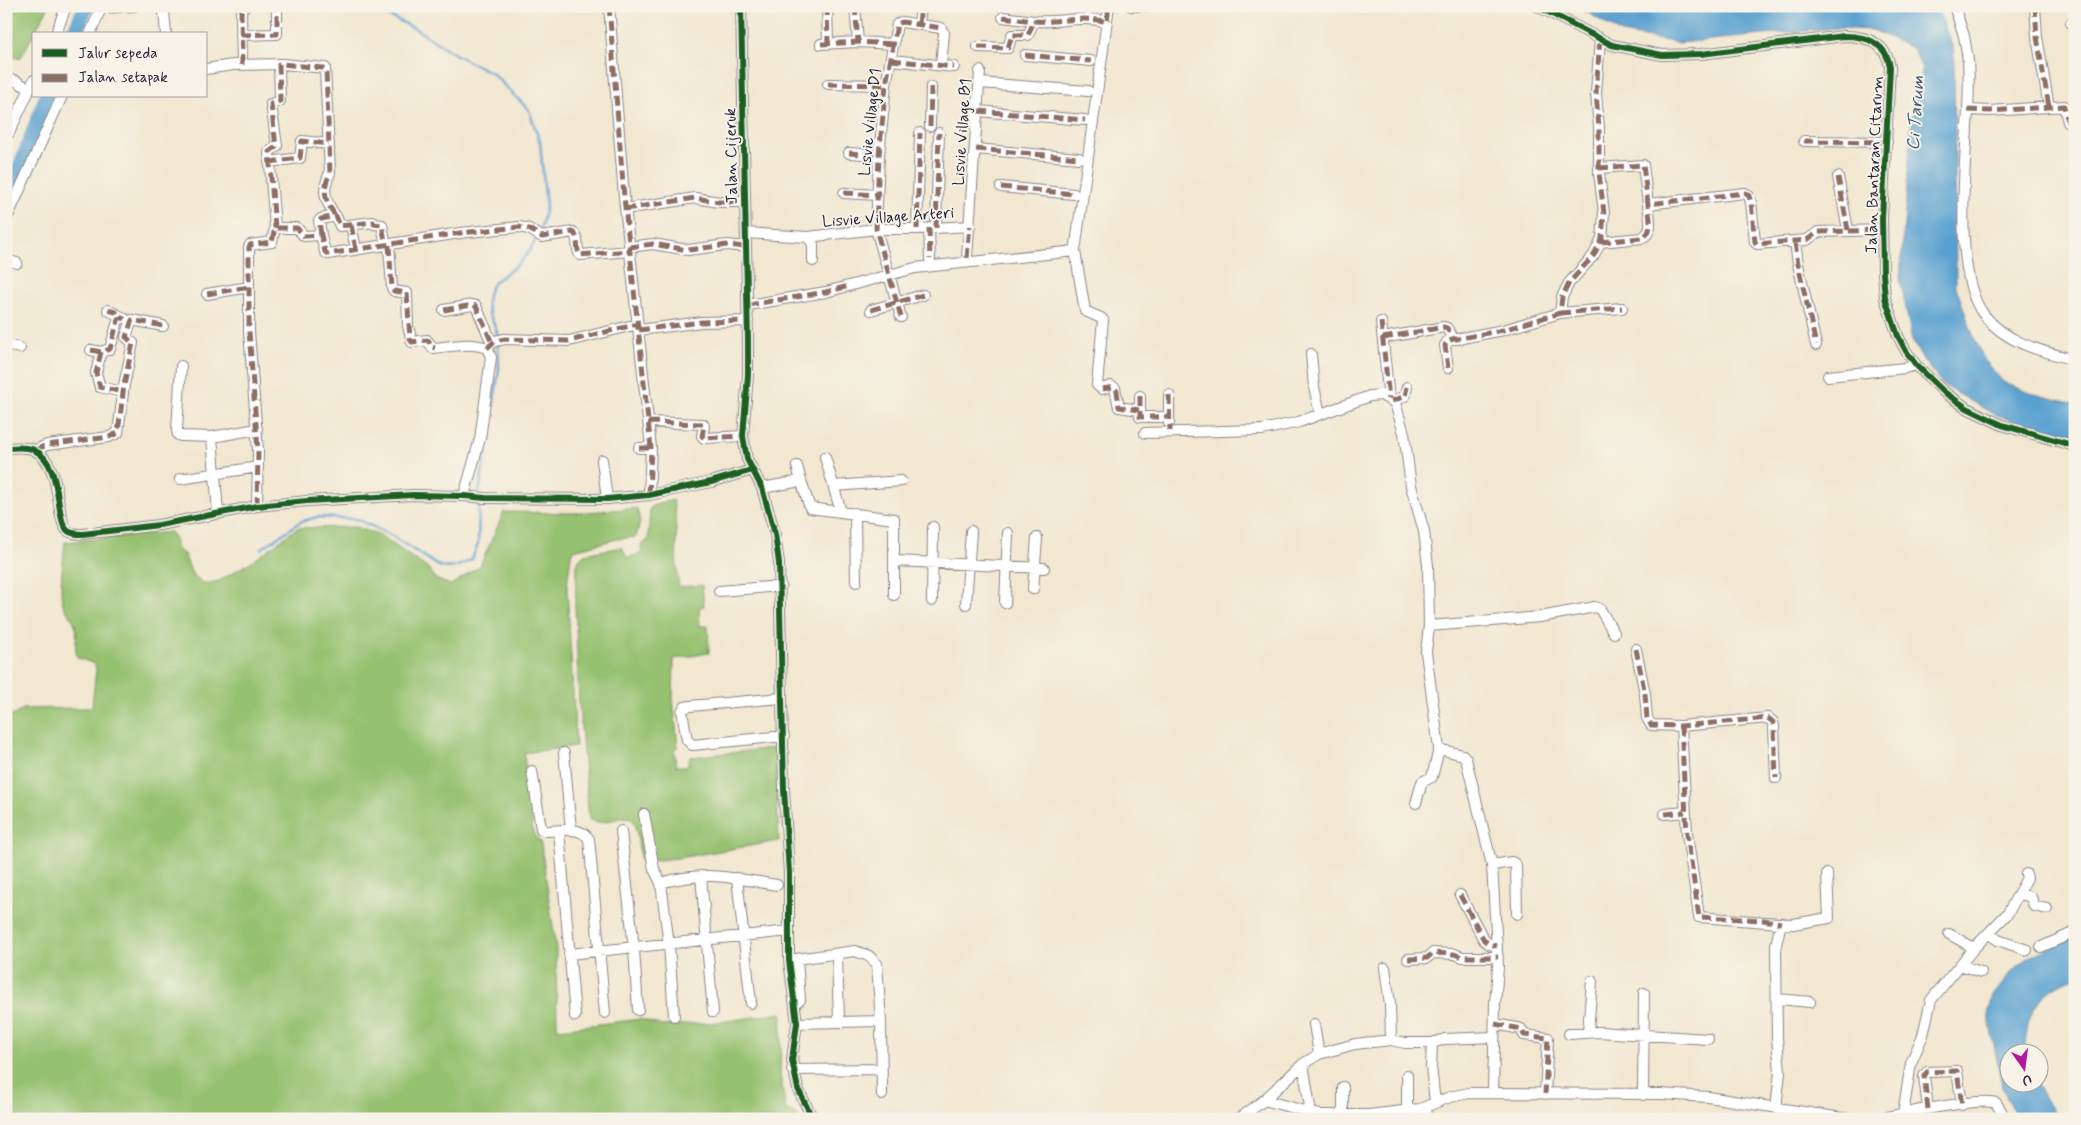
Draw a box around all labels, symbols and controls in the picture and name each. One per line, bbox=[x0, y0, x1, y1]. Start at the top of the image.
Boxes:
legend bbox=[32, 32, 208, 98]
text: Jalur sepeda bbox=[78, 44, 158, 64]
street label: Lisvie Village D1 bbox=[854, 67, 887, 177]
text: Jalan setapak bbox=[78, 68, 168, 88]
water label: Ci Tarum bbox=[1901, 75, 1931, 151]
street label: Jalan Bantaran Citarum bbox=[1861, 76, 1888, 254]
street label: Lisvie Village B1 bbox=[948, 78, 977, 186]
street label: Jalan Cijeruk bbox=[720, 108, 743, 204]
street label: Lisvie Village Arteri bbox=[821, 202, 955, 233]
north arrow bbox=[1998, 1042, 2048, 1092]
text: U bbox=[2020, 1070, 2033, 1089]

